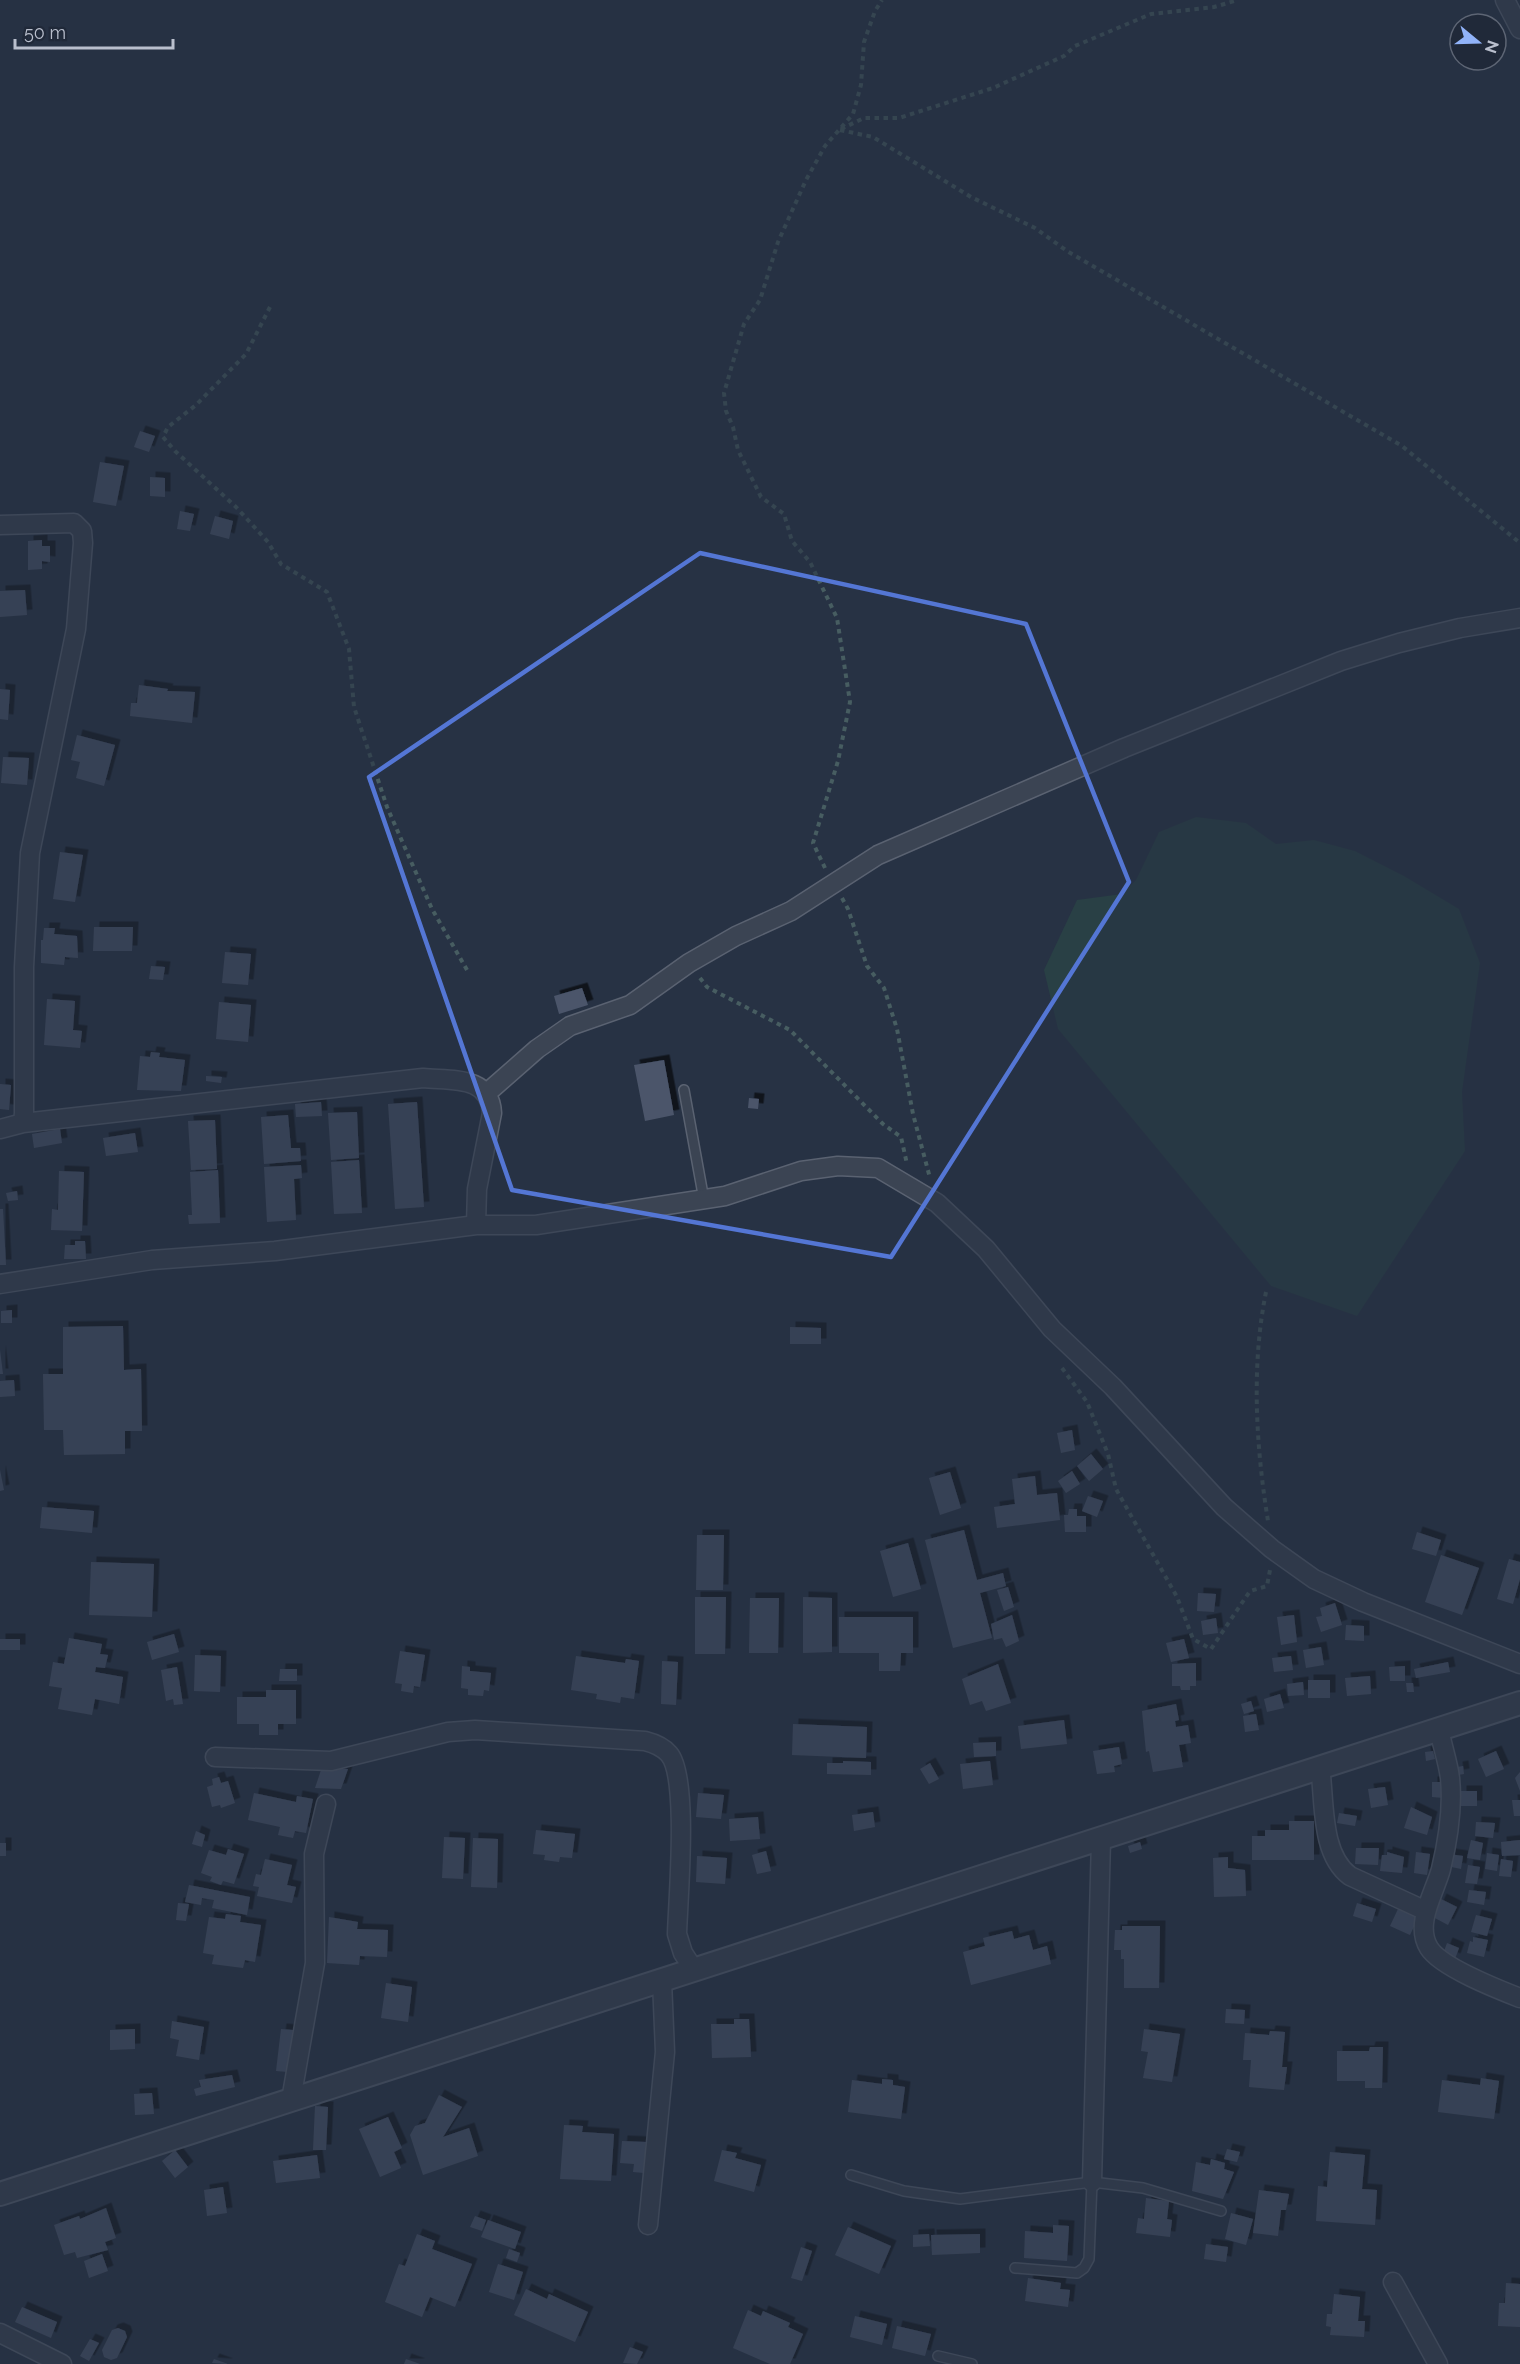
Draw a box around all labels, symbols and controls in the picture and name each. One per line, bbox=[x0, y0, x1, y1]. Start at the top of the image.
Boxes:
scale bar bbox=[15, 12, 172, 50]
north arrow bbox=[1448, 12, 1508, 72]
text: 50 m bbox=[24, 22, 66, 43]
text: N bbox=[1481, 38, 1503, 56]

